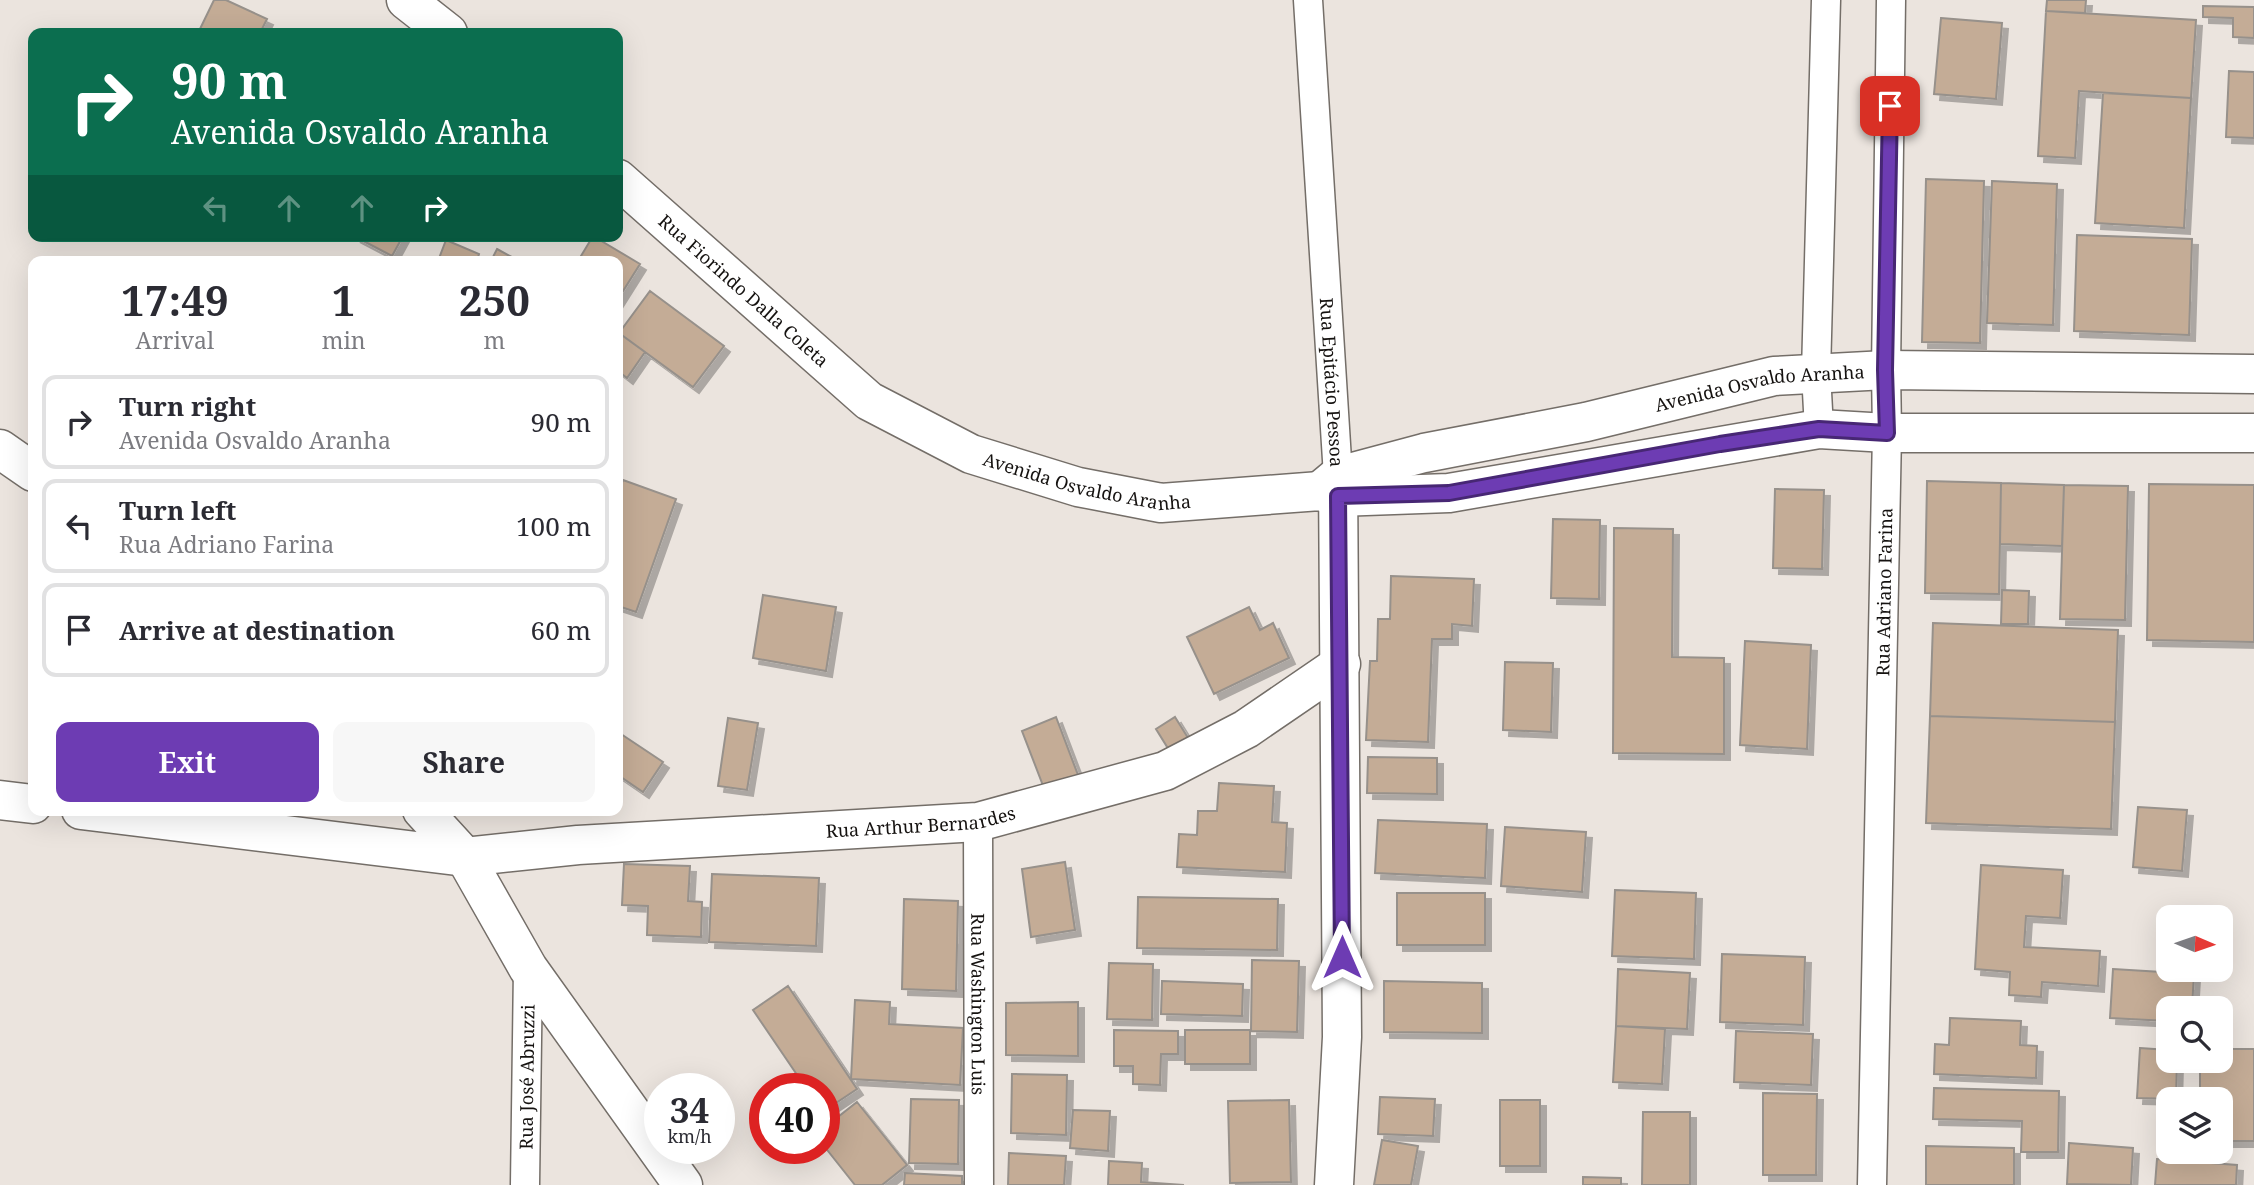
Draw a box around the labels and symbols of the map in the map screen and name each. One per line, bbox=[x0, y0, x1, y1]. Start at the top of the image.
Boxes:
pin bbox=[1860, 76, 1920, 136]
street label: Rua Fiorindo Dalla Coleta bbox=[654, 209, 834, 372]
street label: Rua Epitácio Pessoa bbox=[1315, 297, 1349, 468]
street label: Avenida Osvaldo Aranha bbox=[1652, 359, 1865, 417]
street label: Avenida Osvaldo Aranha bbox=[980, 447, 1192, 515]
street label: Rua Adriano Farina bbox=[1870, 508, 1898, 677]
street label: Rua Arthur Bernardes bbox=[825, 800, 1018, 843]
north arrow bbox=[2156, 905, 2233, 982]
street label: Rua Washington Luis bbox=[966, 913, 991, 1095]
position arrow bbox=[1305, 920, 1379, 994]
street label: Rua José Abruzzi bbox=[513, 1004, 539, 1150]
speed limit sign: 40 bbox=[749, 1073, 840, 1164]

